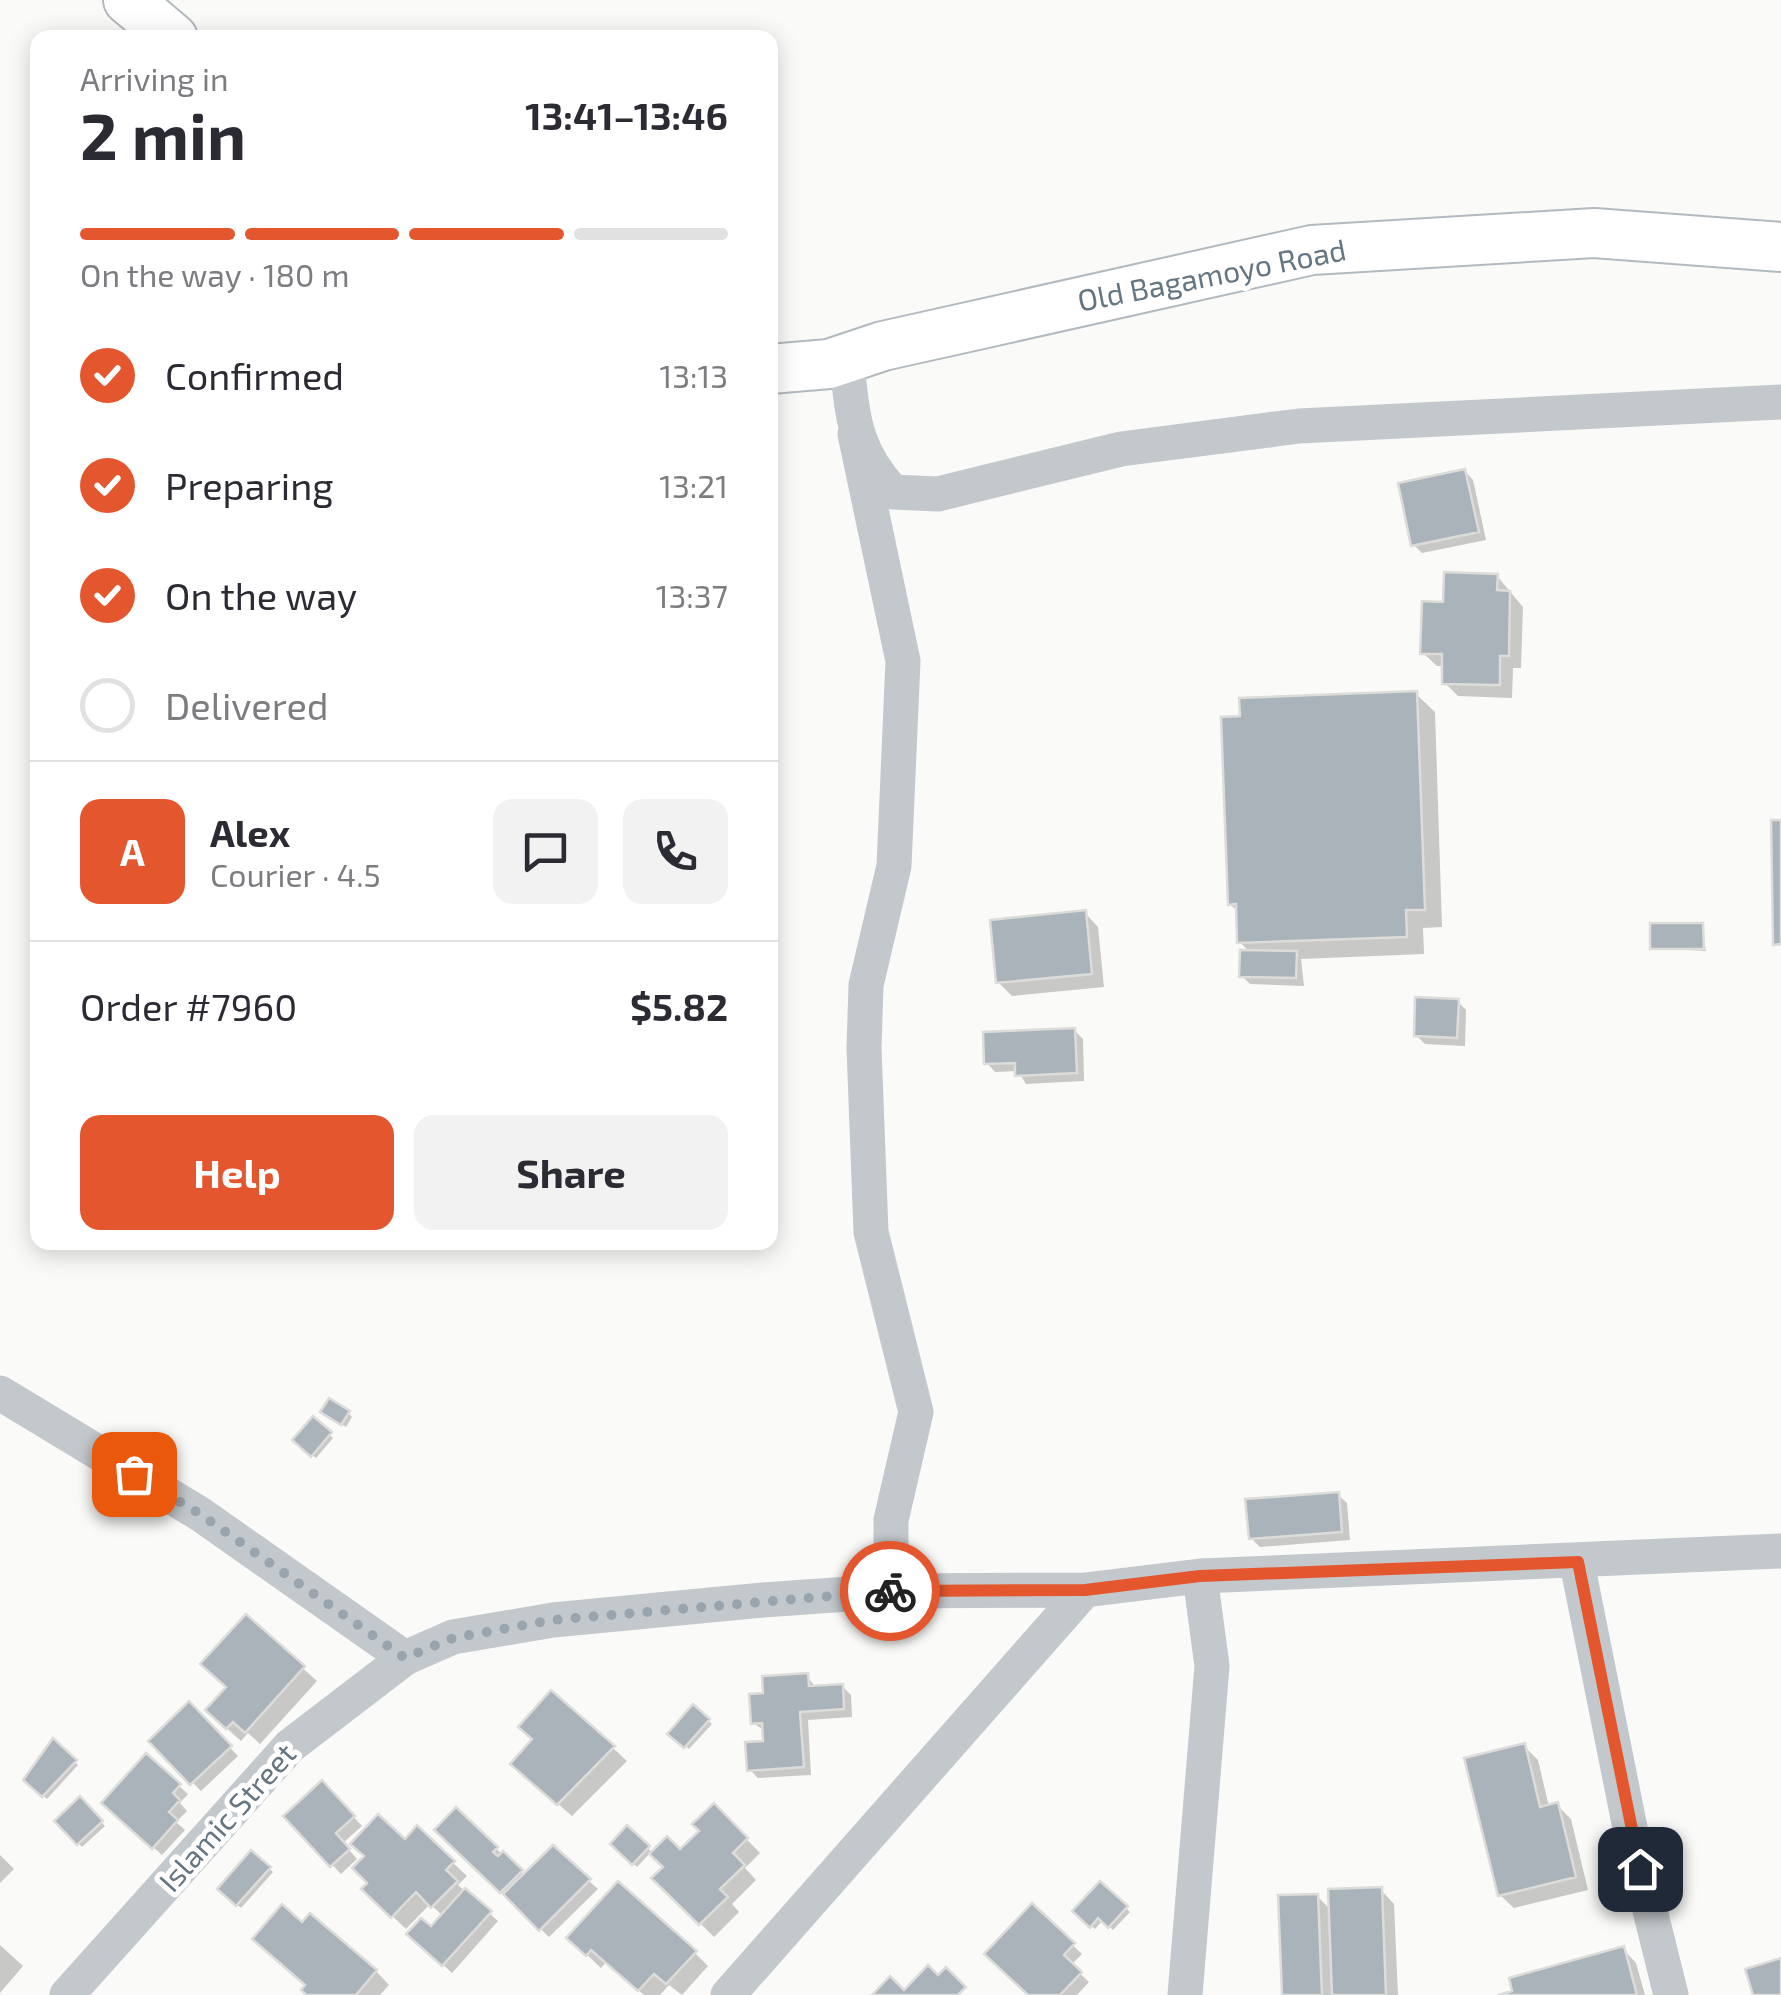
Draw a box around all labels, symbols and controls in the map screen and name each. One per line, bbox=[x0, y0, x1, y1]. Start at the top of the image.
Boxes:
text: Arriving in bbox=[80, 59, 229, 97]
text: 13:41–13:46 bbox=[525, 92, 728, 138]
text: 2 min bbox=[80, 95, 246, 173]
street label: Old Bagamoyo Road bbox=[1074, 230, 1349, 318]
text: On the way · 180 m bbox=[80, 255, 350, 293]
icon: check bbox=[80, 348, 135, 403]
text: Confirmed bbox=[165, 352, 344, 398]
text: 13:13 bbox=[659, 356, 728, 394]
icon: check bbox=[80, 458, 135, 513]
text: Preparing bbox=[165, 462, 333, 508]
text: 13:21 bbox=[659, 466, 728, 504]
icon: check bbox=[80, 568, 135, 623]
text: On the way bbox=[165, 572, 357, 618]
text: 13:37 bbox=[656, 576, 728, 614]
text: Delivered bbox=[165, 682, 329, 728]
button: chat bbox=[493, 799, 598, 904]
button: phone bbox=[623, 799, 728, 904]
text: Alex bbox=[210, 809, 290, 855]
text: A bbox=[120, 828, 145, 874]
text: Courier · 4.5 bbox=[210, 855, 381, 893]
text: Order #7960 bbox=[80, 983, 297, 1029]
text: $5.82 bbox=[630, 983, 728, 1029]
button: Help bbox=[80, 1115, 394, 1230]
button: Share bbox=[414, 1115, 728, 1230]
pin bbox=[92, 1432, 177, 1517]
icon: bag bbox=[107, 1447, 162, 1502]
courier bbox=[840, 1541, 940, 1641]
icon: bike bbox=[863, 1564, 918, 1619]
street label: Islamic Street bbox=[151, 1735, 302, 1898]
pin bbox=[1598, 1827, 1683, 1912]
icon: home bbox=[1613, 1842, 1668, 1897]

